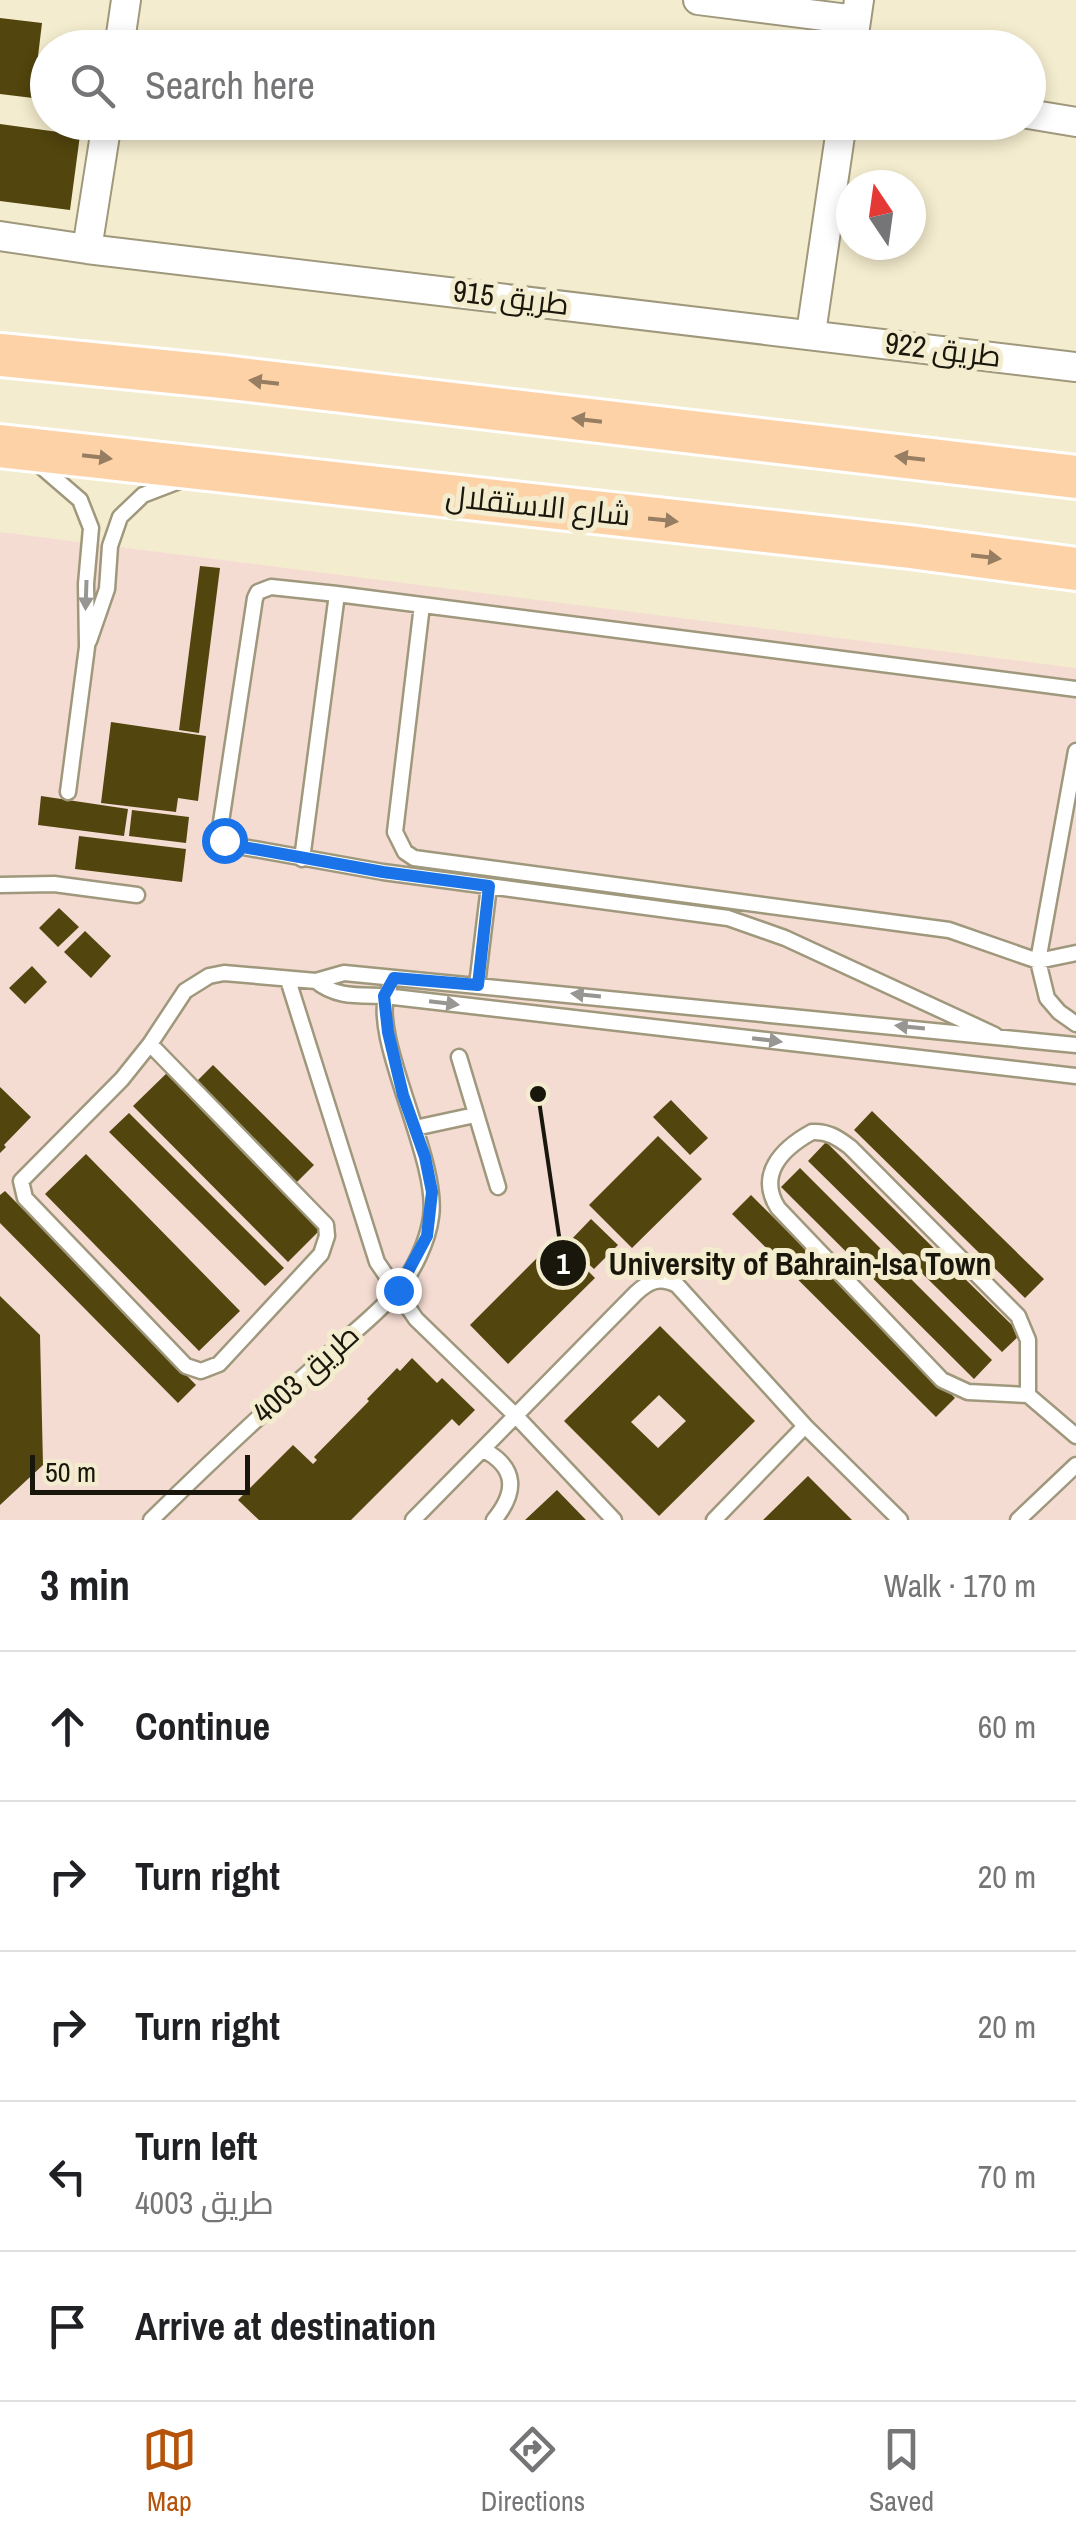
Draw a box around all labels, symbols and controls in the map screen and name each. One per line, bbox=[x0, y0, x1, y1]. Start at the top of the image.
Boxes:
search box bbox=[30, 30, 1046, 140]
icon: search bbox=[65, 58, 120, 113]
text: Search here bbox=[145, 60, 315, 111]
north arrow bbox=[836, 170, 926, 260]
street label: طريق 915 bbox=[451, 270, 571, 324]
street label: طريق 922 bbox=[883, 322, 1003, 376]
one-way arrow bbox=[248, 374, 279, 390]
one-way arrow bbox=[570, 412, 602, 428]
one-way arrow bbox=[81, 449, 113, 465]
one-way arrow bbox=[893, 450, 925, 466]
street label: شارع الاستقلال bbox=[444, 475, 632, 536]
one-way arrow bbox=[648, 512, 680, 528]
one-way arrow bbox=[971, 550, 1003, 566]
one-way arrow bbox=[78, 579, 94, 611]
route start bbox=[202, 818, 248, 864]
one-way arrow bbox=[570, 987, 601, 1003]
one-way arrow bbox=[428, 995, 460, 1011]
one-way arrow bbox=[893, 1018, 925, 1034]
one-way arrow bbox=[751, 1032, 783, 1048]
callout: University of Bahrain-Isa Town bbox=[538, 1232, 1011, 1294]
text: University of Bahrain-Isa Town bbox=[608, 1242, 992, 1285]
text: 1 bbox=[556, 1243, 570, 1283]
route end bbox=[376, 1268, 422, 1314]
street label: طريق 4003 bbox=[244, 1315, 367, 1432]
scale bar bbox=[30, 1450, 250, 1494]
text: 50 m bbox=[45, 1453, 96, 1491]
text: 3 min bbox=[40, 1557, 130, 1613]
text: Walk · 170 m bbox=[884, 1564, 1036, 1607]
icon: ahead bbox=[40, 1699, 95, 1754]
text: Continue bbox=[135, 1701, 270, 1752]
text: 60 m bbox=[978, 1705, 1036, 1748]
icon: right bbox=[40, 1849, 95, 1904]
text: Turn right bbox=[135, 1851, 280, 1902]
text: 20 m bbox=[978, 1855, 1036, 1898]
icon: right bbox=[40, 1999, 95, 2054]
text: Turn right bbox=[135, 2001, 280, 2052]
text: 20 m bbox=[978, 2005, 1036, 2048]
text: Turn left bbox=[135, 2121, 257, 2172]
icon: left bbox=[40, 2149, 95, 2204]
text: 70 m bbox=[978, 2155, 1036, 2198]
text: طريق 4003 bbox=[135, 2181, 274, 2224]
icon: arrive bbox=[40, 2299, 95, 2354]
text: Arrive at destination bbox=[135, 2301, 436, 2352]
tab: Map bbox=[142, 2422, 197, 2520]
tab: Directions bbox=[481, 2422, 585, 2520]
tab: Saved bbox=[869, 2422, 934, 2520]

